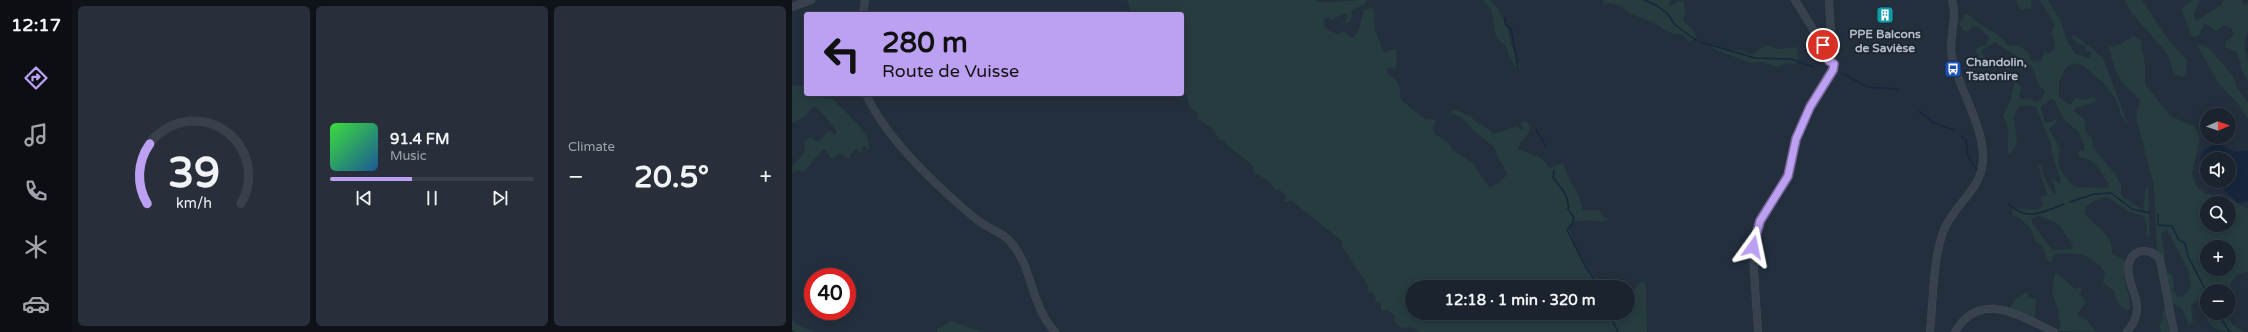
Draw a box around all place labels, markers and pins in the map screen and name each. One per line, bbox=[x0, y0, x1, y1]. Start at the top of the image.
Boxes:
building icon: PPE Balcons de Savièse bbox=[1875, 5, 1895, 25]
place label: PPE Balcons de Savièse bbox=[1849, 27, 1921, 55]
pin bbox=[1806, 28, 1840, 62]
place label: Chandolin, Tsatonire bbox=[1965, 55, 2027, 83]
bus stop icon: Chandolin, Tsatonire bbox=[1943, 59, 1963, 79]

